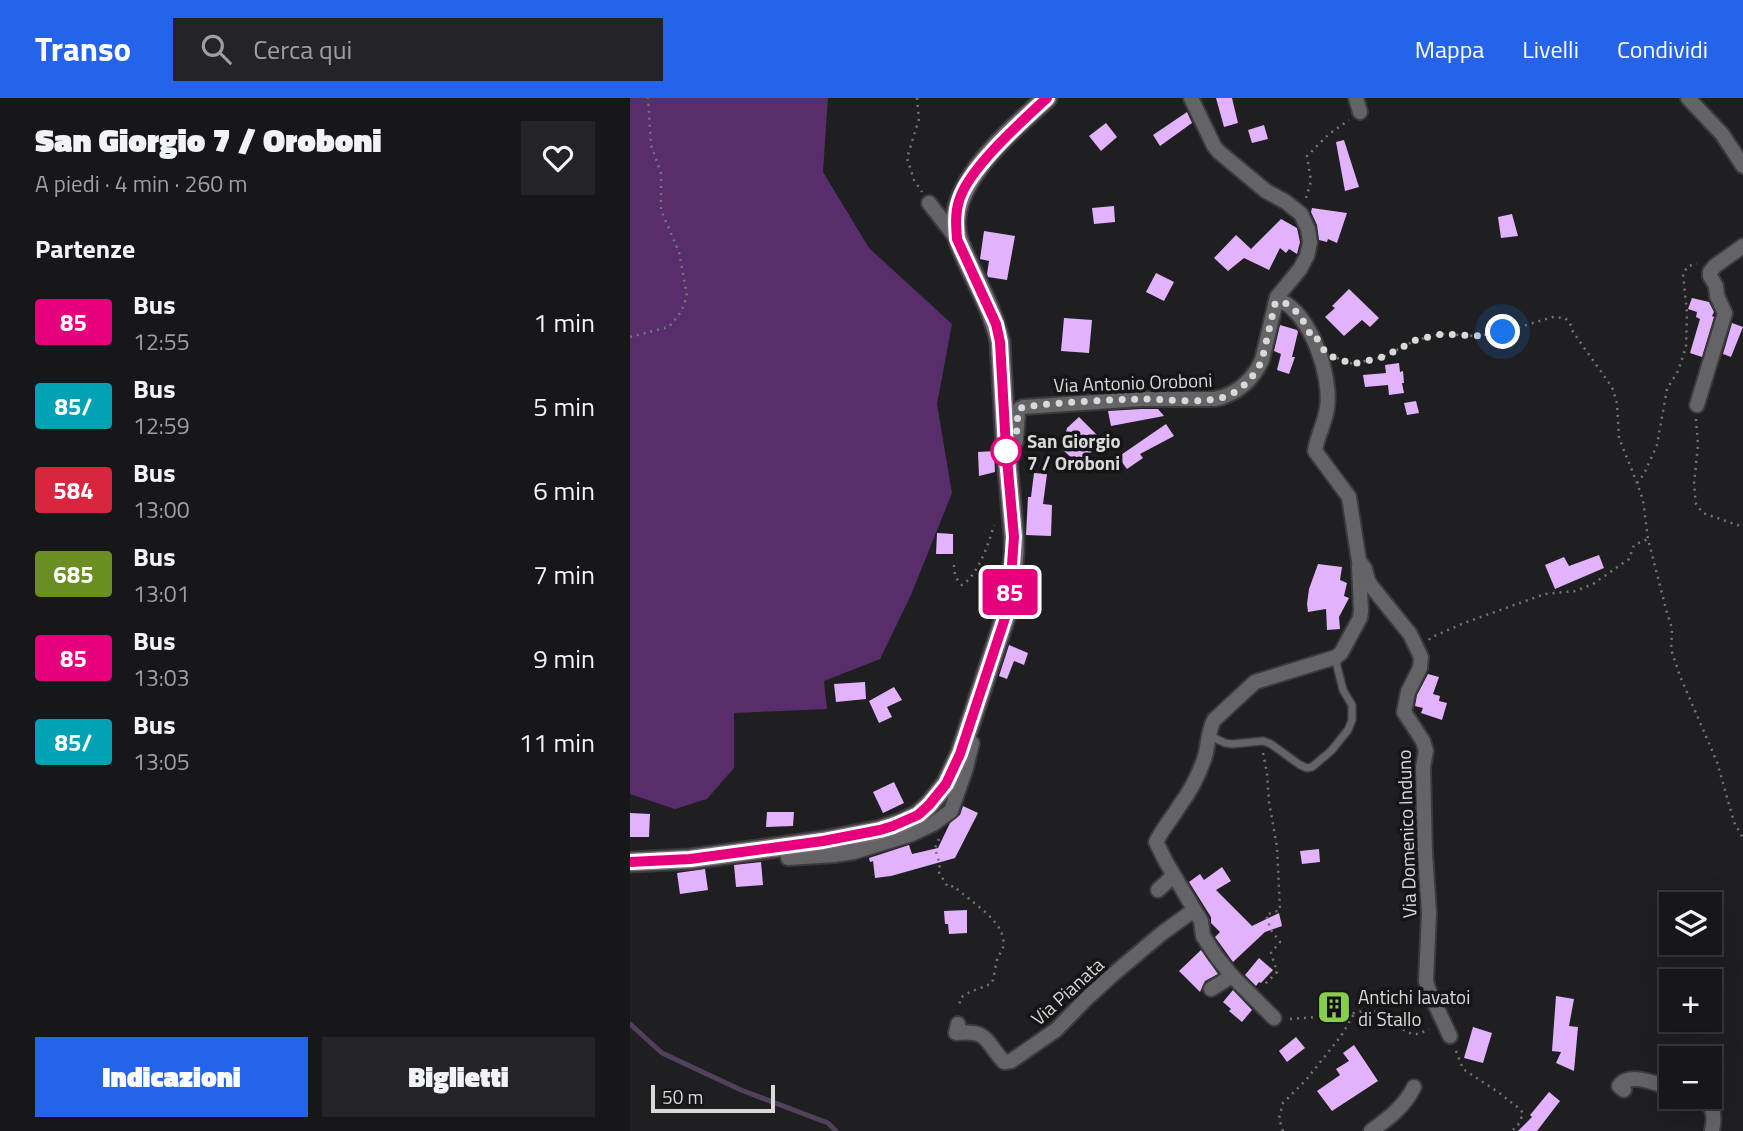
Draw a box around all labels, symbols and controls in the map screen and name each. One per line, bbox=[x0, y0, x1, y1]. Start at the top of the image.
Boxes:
search box bbox=[173, 18, 663, 81]
text: Transo bbox=[35, 24, 131, 74]
icon: search bbox=[197, 30, 235, 68]
text: Cerca qui bbox=[253, 30, 352, 69]
text: Mappa bbox=[1415, 31, 1484, 67]
text: Livelli bbox=[1522, 31, 1579, 67]
text: Condividi bbox=[1617, 31, 1708, 67]
text: San Giorgio 7 / Oroboni bbox=[35, 115, 382, 165]
button: heart bbox=[521, 121, 595, 195]
text: A piedi · 4 min · 260 m bbox=[35, 166, 247, 201]
text: Partenze bbox=[35, 229, 135, 268]
text: Bus bbox=[133, 285, 175, 324]
text: 1 min bbox=[533, 303, 595, 342]
text: 85 bbox=[60, 304, 87, 340]
your location bbox=[1485, 314, 1520, 349]
text: 12:55 bbox=[133, 324, 190, 359]
street label: Via Antonio Oroboni bbox=[1053, 365, 1213, 399]
text: Bus bbox=[133, 369, 175, 408]
text: 5 min bbox=[533, 387, 595, 426]
text: 85/ bbox=[54, 388, 93, 424]
text: 12:59 bbox=[133, 408, 190, 443]
place label: San Giorgio 7 / Oroboni bbox=[1027, 426, 1121, 477]
marker: San Giorgio 7 / Oroboni bbox=[991, 436, 1021, 466]
text: Bus bbox=[133, 453, 175, 492]
text: 6 min bbox=[533, 471, 595, 510]
text: 584 bbox=[53, 472, 94, 508]
text: 13:00 bbox=[133, 492, 190, 527]
text: Bus bbox=[133, 537, 175, 576]
text: 7 min bbox=[533, 555, 595, 594]
text: 685 bbox=[53, 556, 94, 592]
line badge: 85 bbox=[978, 569, 1042, 615]
text: 85 bbox=[997, 574, 1023, 610]
text: 13:01 bbox=[133, 576, 190, 611]
text: Bus bbox=[133, 621, 175, 660]
text: 9 min bbox=[533, 639, 595, 678]
text: 85 bbox=[60, 640, 87, 676]
text: 13:03 bbox=[133, 660, 190, 695]
text: Bus bbox=[133, 705, 175, 744]
text: 11 min bbox=[519, 723, 595, 762]
text: 85/ bbox=[54, 724, 93, 760]
text: 13:05 bbox=[133, 744, 190, 779]
street label: Via Domenico Induno bbox=[1389, 749, 1423, 919]
map controls bbox=[1659, 892, 1722, 1109]
button: layers bbox=[1659, 892, 1722, 955]
street label: Via Pianata bbox=[1024, 950, 1110, 1032]
button: + bbox=[1659, 969, 1722, 1032]
place label: Antichi lavatoi di Stallo bbox=[1358, 982, 1470, 1033]
building icon: Antichi lavatoi di Stallo bbox=[1315, 988, 1353, 1026]
button: Indicazioni bbox=[35, 1037, 308, 1117]
button: Biglietti bbox=[322, 1037, 595, 1117]
button: − bbox=[1659, 1046, 1722, 1109]
scale bar bbox=[651, 1082, 775, 1114]
text: 50 m bbox=[662, 1082, 703, 1111]

